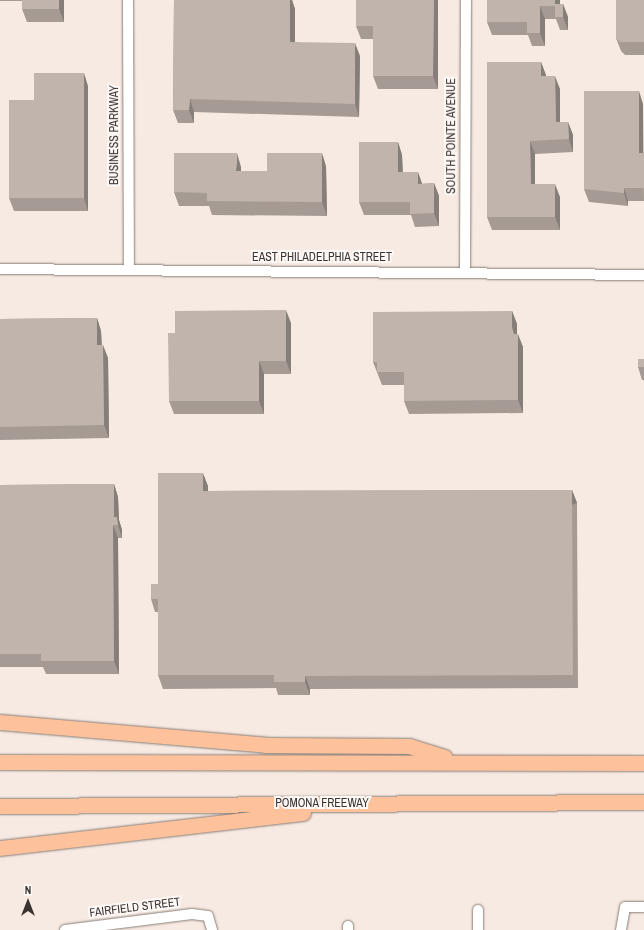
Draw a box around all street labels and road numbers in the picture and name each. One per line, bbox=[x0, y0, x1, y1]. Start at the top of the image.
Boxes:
street label: SOUTH POINTE AVENUE bbox=[445, 78, 459, 194]
street label: BUSINESS PARKWAY bbox=[108, 85, 122, 185]
street label: EAST PHILADELPHIA STREET bbox=[252, 251, 392, 265]
street label: POMONA FREEWAY bbox=[275, 797, 369, 811]
street label: FAIRFIELD STREET bbox=[89, 895, 181, 921]

